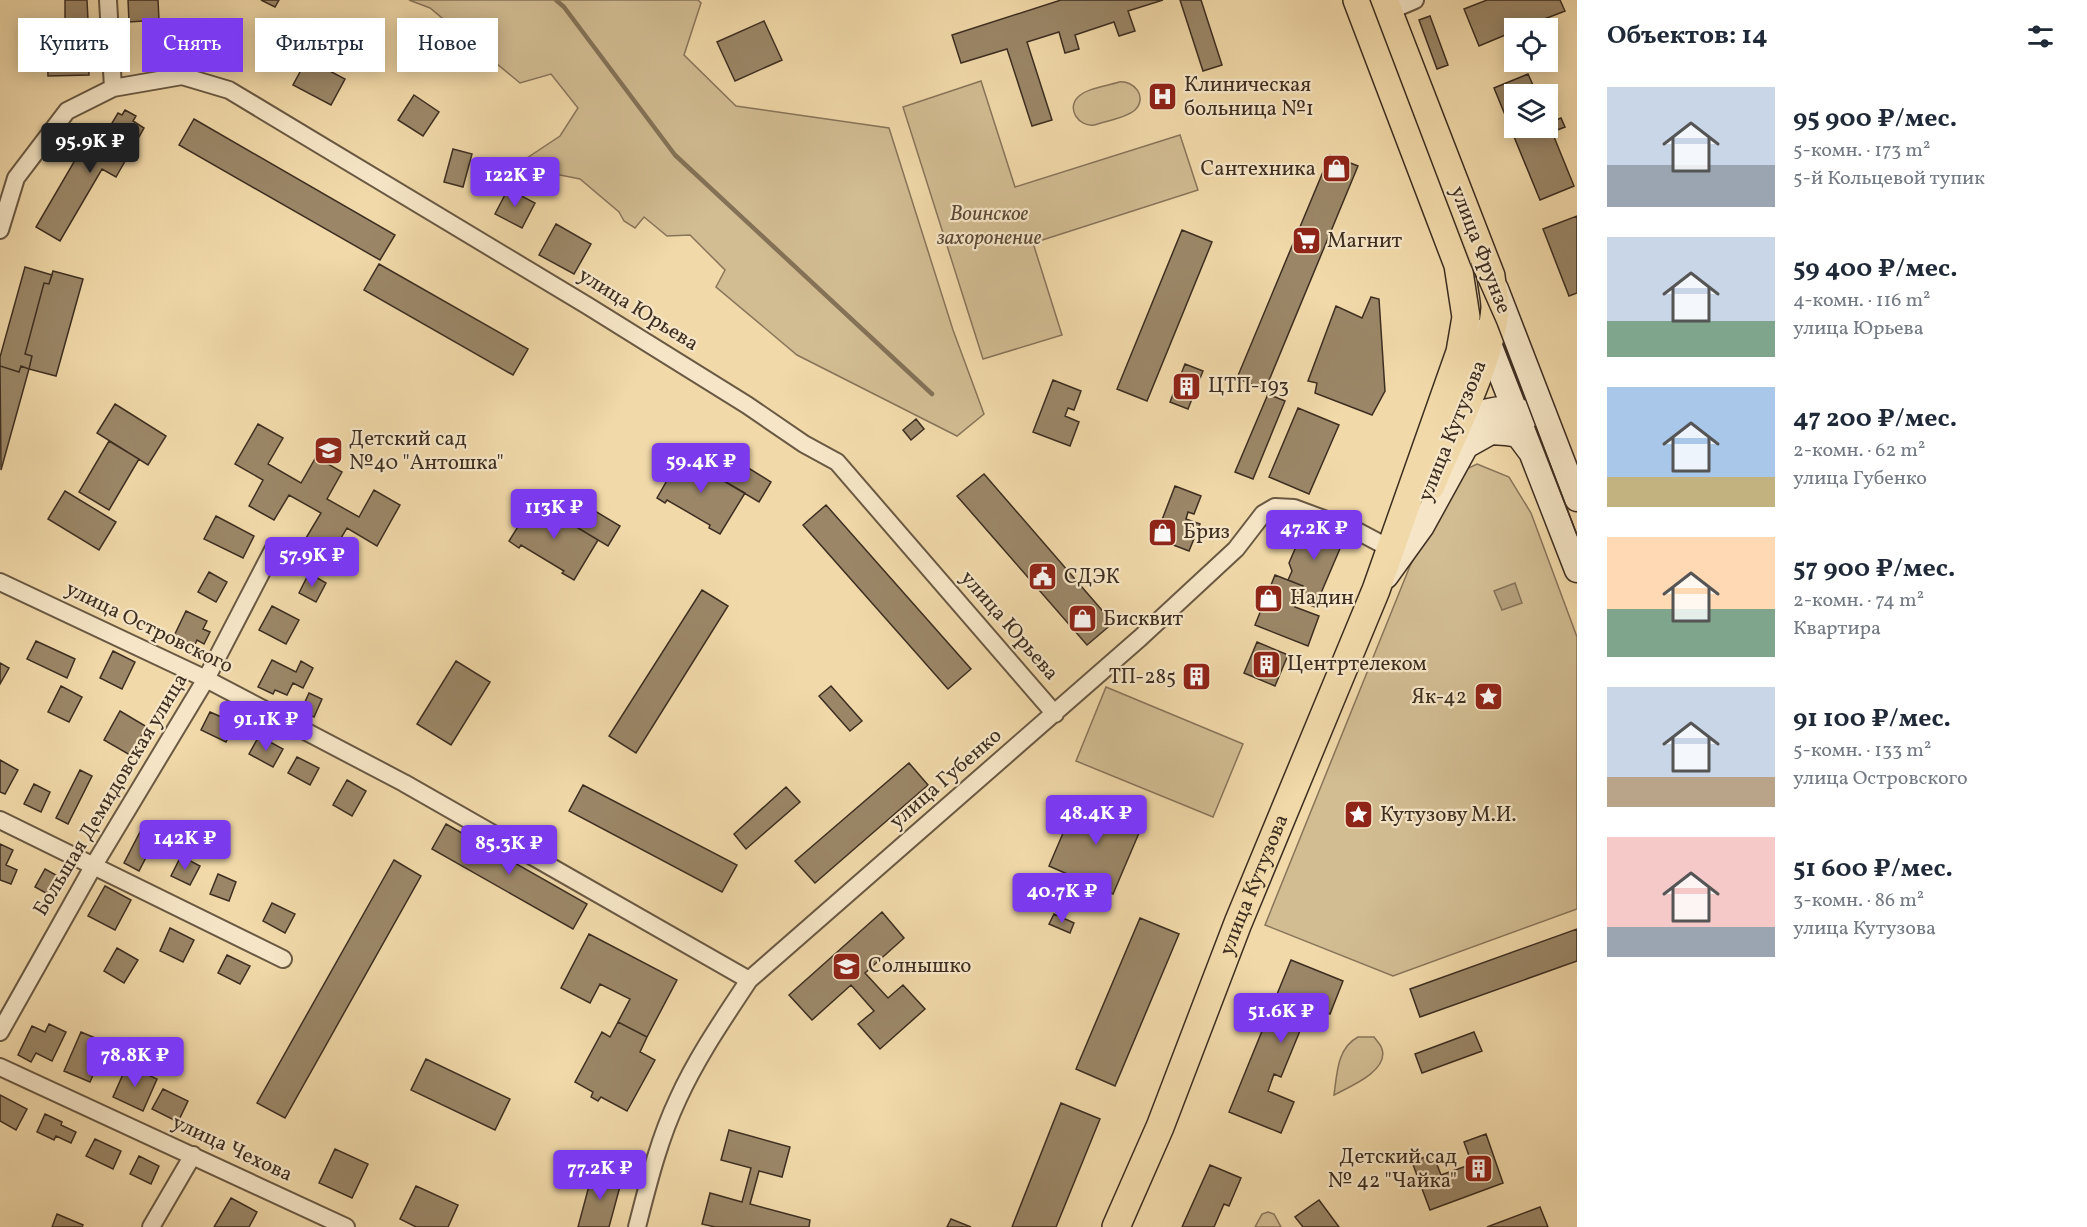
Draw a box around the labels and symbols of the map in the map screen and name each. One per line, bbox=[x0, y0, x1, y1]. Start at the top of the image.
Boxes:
place label: Клиническая больница №1 bbox=[1184, 71, 1314, 124]
hospital icon: Клиническая больница №1 bbox=[1147, 81, 1179, 113]
pin: 95.9K ₽ bbox=[35, 123, 145, 174]
shop icon: Сантехника bbox=[1321, 153, 1353, 185]
place label: Сантехника bbox=[1201, 155, 1316, 184]
pin: 122K ₽ bbox=[466, 157, 564, 208]
street label: улица Фрунзе bbox=[1442, 182, 1518, 318]
park label: Воинское захоронение bbox=[937, 200, 1042, 253]
supermarket icon: Магнит bbox=[1290, 225, 1322, 257]
place label: Магнит bbox=[1327, 227, 1403, 256]
street label: улица Юрьева bbox=[572, 261, 704, 359]
street label: улица Кутузова bbox=[1411, 356, 1495, 506]
building icon: ЦТП-193 bbox=[1171, 370, 1203, 402]
place label: ЦТП-193 bbox=[1208, 372, 1289, 401]
place label: Детский сад №40 "Антошка" bbox=[349, 425, 504, 478]
school or university icon: Детский сад №40 "Антошка" bbox=[312, 435, 344, 467]
pin: 59.4K ₽ bbox=[646, 443, 756, 494]
pin: 113K ₽ bbox=[505, 489, 603, 540]
pin: 47.2K ₽ bbox=[1259, 510, 1369, 561]
shop icon: Бриз bbox=[1146, 516, 1178, 548]
place label: Бриз bbox=[1183, 518, 1230, 547]
pin: 57.9K ₽ bbox=[257, 537, 367, 588]
public building icon: СДЭК bbox=[1027, 561, 1059, 593]
place label: СДЭК bbox=[1064, 563, 1120, 592]
street label: улица Юрьева bbox=[953, 565, 1065, 687]
street label: улица Островского bbox=[60, 575, 238, 681]
shop icon: Надин bbox=[1253, 582, 1285, 614]
place label: Надин bbox=[1290, 584, 1354, 613]
shop icon: Бисквит bbox=[1066, 603, 1098, 635]
place label: Бисквит bbox=[1103, 605, 1184, 634]
building icon: Центртелеком bbox=[1250, 648, 1282, 680]
place label: Центртелеком bbox=[1287, 650, 1427, 679]
building icon: ТП-285 bbox=[1181, 661, 1213, 693]
place label: ТП-285 bbox=[1109, 663, 1176, 692]
street label: Большая Демидовская улица bbox=[27, 668, 195, 922]
place icon: Як-42 bbox=[1472, 681, 1504, 713]
place label: Як-42 bbox=[1412, 683, 1467, 712]
pin: 91.1K ₽ bbox=[211, 701, 321, 752]
street label: улица Губенко bbox=[883, 722, 1009, 836]
pin: 48.4K ₽ bbox=[1041, 795, 1151, 846]
place icon: Кутузову М.И. bbox=[1343, 799, 1375, 831]
place label: Кутузову М.И. bbox=[1380, 801, 1516, 830]
street label: улица Кутузова bbox=[1212, 810, 1296, 960]
pin: 142K ₽ bbox=[136, 820, 234, 871]
pin: 85.3K ₽ bbox=[454, 825, 564, 876]
pin: 40.7K ₽ bbox=[1007, 873, 1117, 924]
school or university icon: Солнышко bbox=[831, 950, 863, 982]
place label: Солнышко bbox=[868, 952, 971, 981]
pin: 51.6K ₽ bbox=[1226, 993, 1336, 1044]
pin: 78.8K ₽ bbox=[80, 1037, 190, 1088]
street label: улица Чехова bbox=[167, 1108, 297, 1190]
place label: Детский сад № 42 "Чайка" bbox=[1328, 1143, 1457, 1196]
pin: 77.2K ₽ bbox=[545, 1150, 655, 1201]
building icon: Детский сад № 42 "Чайка" bbox=[1462, 1153, 1494, 1185]

